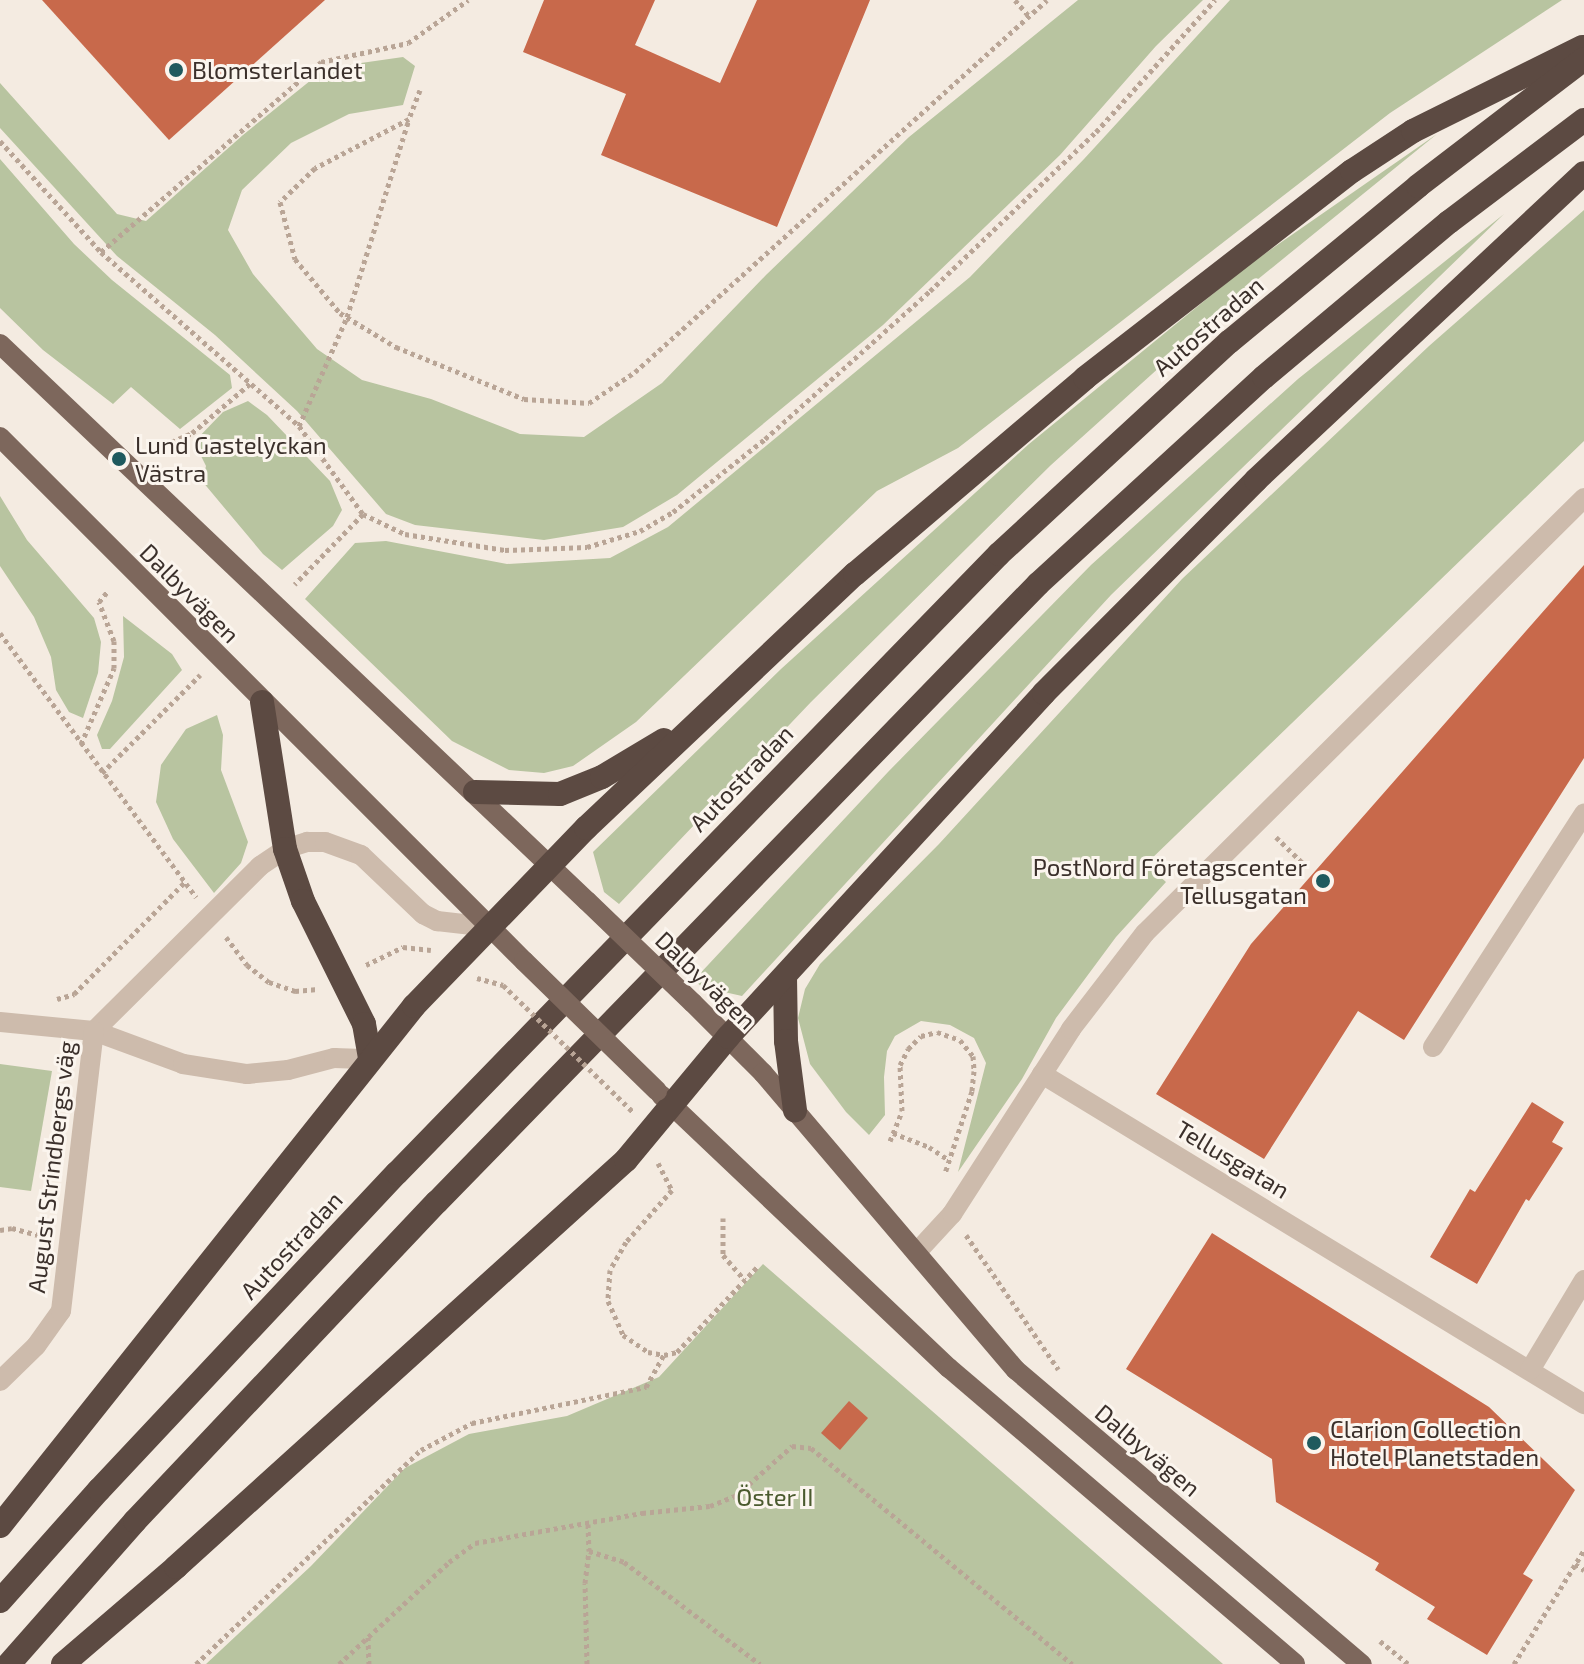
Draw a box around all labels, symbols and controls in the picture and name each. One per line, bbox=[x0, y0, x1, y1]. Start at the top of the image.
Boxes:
place label: Blomsterlandet bbox=[192, 56, 363, 84]
marker: Blomsterlandet bbox=[167, 61, 185, 79]
street label: Autostradan bbox=[1147, 270, 1269, 382]
place label: Lund Gastelyckan Västra bbox=[135, 431, 327, 487]
marker: Lund Gastelyckan Västra bbox=[110, 450, 128, 468]
street label: Dalbyvägen bbox=[134, 537, 246, 649]
street label: Autostradan bbox=[683, 719, 799, 837]
place label: PostNord Företagscenter Tellusgatan bbox=[1033, 853, 1307, 909]
marker: PostNord Företagscenter Tellusgatan bbox=[1314, 872, 1332, 890]
street label: Dalbyvägen bbox=[650, 925, 762, 1035]
street label: August Strindbergs väg bbox=[21, 1039, 81, 1295]
street label: Tellusgatan bbox=[1171, 1114, 1295, 1204]
street label: Autostradan bbox=[234, 1185, 348, 1305]
street label: Dalbyvägen bbox=[1090, 1398, 1206, 1502]
place label: Clarion Collection Hotel Planetstaden bbox=[1330, 1415, 1540, 1471]
marker: Clarion Collection Hotel Planetstaden bbox=[1305, 1434, 1323, 1452]
park label: Öster II bbox=[736, 1483, 814, 1511]

